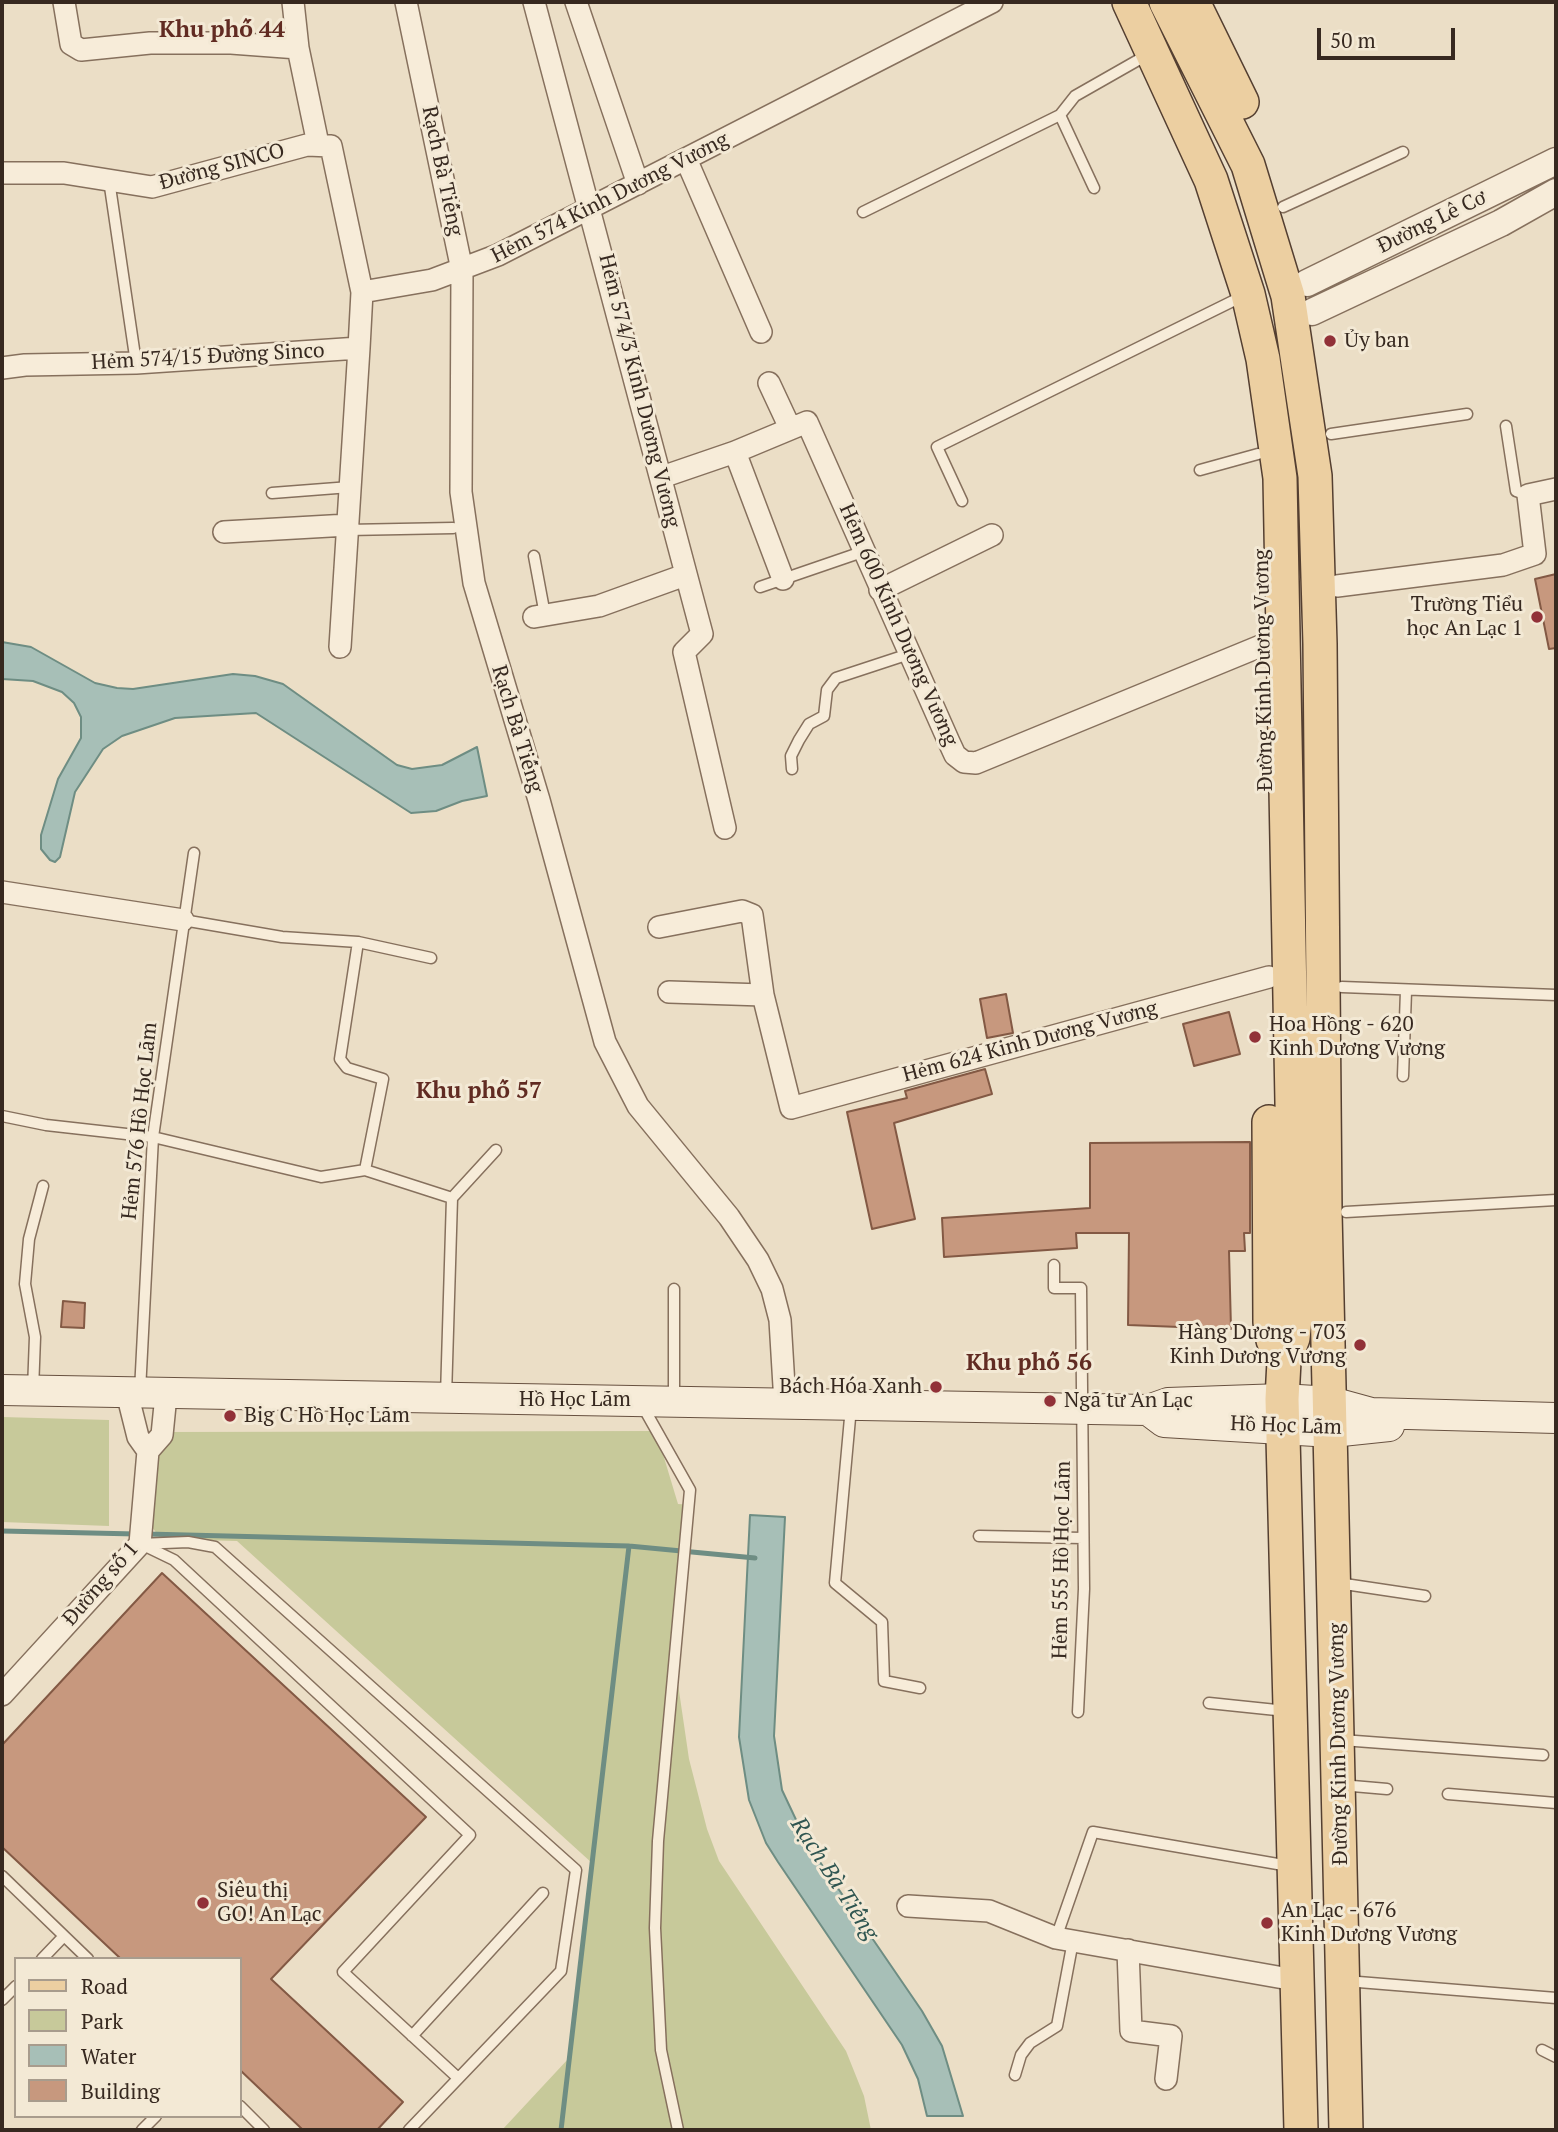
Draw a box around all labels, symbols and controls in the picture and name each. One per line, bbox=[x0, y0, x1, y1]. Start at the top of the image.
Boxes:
scale bar bbox=[1320, 14, 1458, 58]
district label: Khu phố 44 bbox=[159, 16, 285, 44]
text: 50 m bbox=[1330, 26, 1376, 54]
street label: Rạch Bà Tiếng bbox=[416, 104, 468, 238]
street label: Hẻm 574 Kinh Dương Vương bbox=[487, 127, 733, 269]
street label: Đường SINCO bbox=[157, 138, 287, 196]
street label: Đường Lê Cơ bbox=[1374, 185, 1490, 259]
street label: Hẻm 574/3 Kinh Dương Vương bbox=[593, 252, 685, 530]
place label: Ủy ban bbox=[1344, 328, 1409, 354]
marker: Ủy ban bbox=[1322, 333, 1338, 349]
street label: Hẻm 574/15 Đường Sinco bbox=[91, 338, 325, 376]
street label: Hẻm 600 Kinh Dương Vương bbox=[833, 500, 963, 750]
street label: Đường Kinh Dương Vương bbox=[1249, 549, 1279, 791]
place label: Trường Tiểu học An Lạc 1 bbox=[1406, 592, 1523, 642]
marker: Trường Tiểu học An Lạc 1 bbox=[1529, 609, 1545, 625]
street label: Rạch Bà Tiếng bbox=[486, 662, 548, 796]
street label: Hẻm 624 Kinh Dương Vương bbox=[900, 996, 1160, 1088]
place label: Hoa Hồng - 620 Kinh Dương Vương bbox=[1269, 1012, 1445, 1062]
street label: Hẻm 576 Hồ Học Lãm bbox=[117, 1021, 163, 1221]
marker: Hoa Hồng - 620 Kinh Dương Vương bbox=[1247, 1029, 1263, 1045]
district label: Khu phố 57 bbox=[416, 1077, 542, 1105]
place label: Hàng Dương - 703 Kinh Dương Vương bbox=[1170, 1320, 1346, 1370]
marker: Hàng Dương - 703 Kinh Dương Vương bbox=[1352, 1337, 1368, 1353]
district label: Khu phố 56 bbox=[966, 1349, 1092, 1377]
place label: Bách Hóa Xanh bbox=[779, 1374, 922, 1400]
marker: Bách Hóa Xanh bbox=[928, 1379, 944, 1395]
street label: Hồ Học Lãm bbox=[519, 1387, 631, 1413]
place label: Ngã tư An Lạc bbox=[1064, 1388, 1193, 1414]
marker: Ngã tư An Lạc bbox=[1042, 1393, 1058, 1409]
place label: Big C Hồ Học Lãm bbox=[244, 1403, 410, 1429]
marker: Big C Hồ Học Lãm bbox=[222, 1408, 238, 1424]
street label: Hồ Học Lãm bbox=[1230, 1411, 1342, 1441]
street label: Hẻm 555 Hồ Học Lãm bbox=[1048, 1461, 1076, 1659]
street label: Đường số 1 bbox=[58, 1537, 144, 1631]
street label: Đường Kinh Dương Vương bbox=[1324, 1623, 1354, 1865]
water label: Rạch Bà Tiếng bbox=[784, 1812, 884, 1946]
place label: Siêu thị GO! An Lạc bbox=[217, 1878, 322, 1928]
marker: Siêu thị GO! An Lạc bbox=[195, 1895, 211, 1911]
place label: An Lạc - 676 Kinh Dương Vương bbox=[1281, 1898, 1457, 1948]
marker: An Lạc - 676 Kinh Dương Vương bbox=[1259, 1915, 1275, 1931]
legend bbox=[14, 1957, 242, 2118]
text: Road bbox=[81, 1972, 128, 2000]
text: Park bbox=[81, 2007, 123, 2035]
text: Water bbox=[81, 2042, 136, 2070]
text: Building bbox=[81, 2077, 160, 2105]

